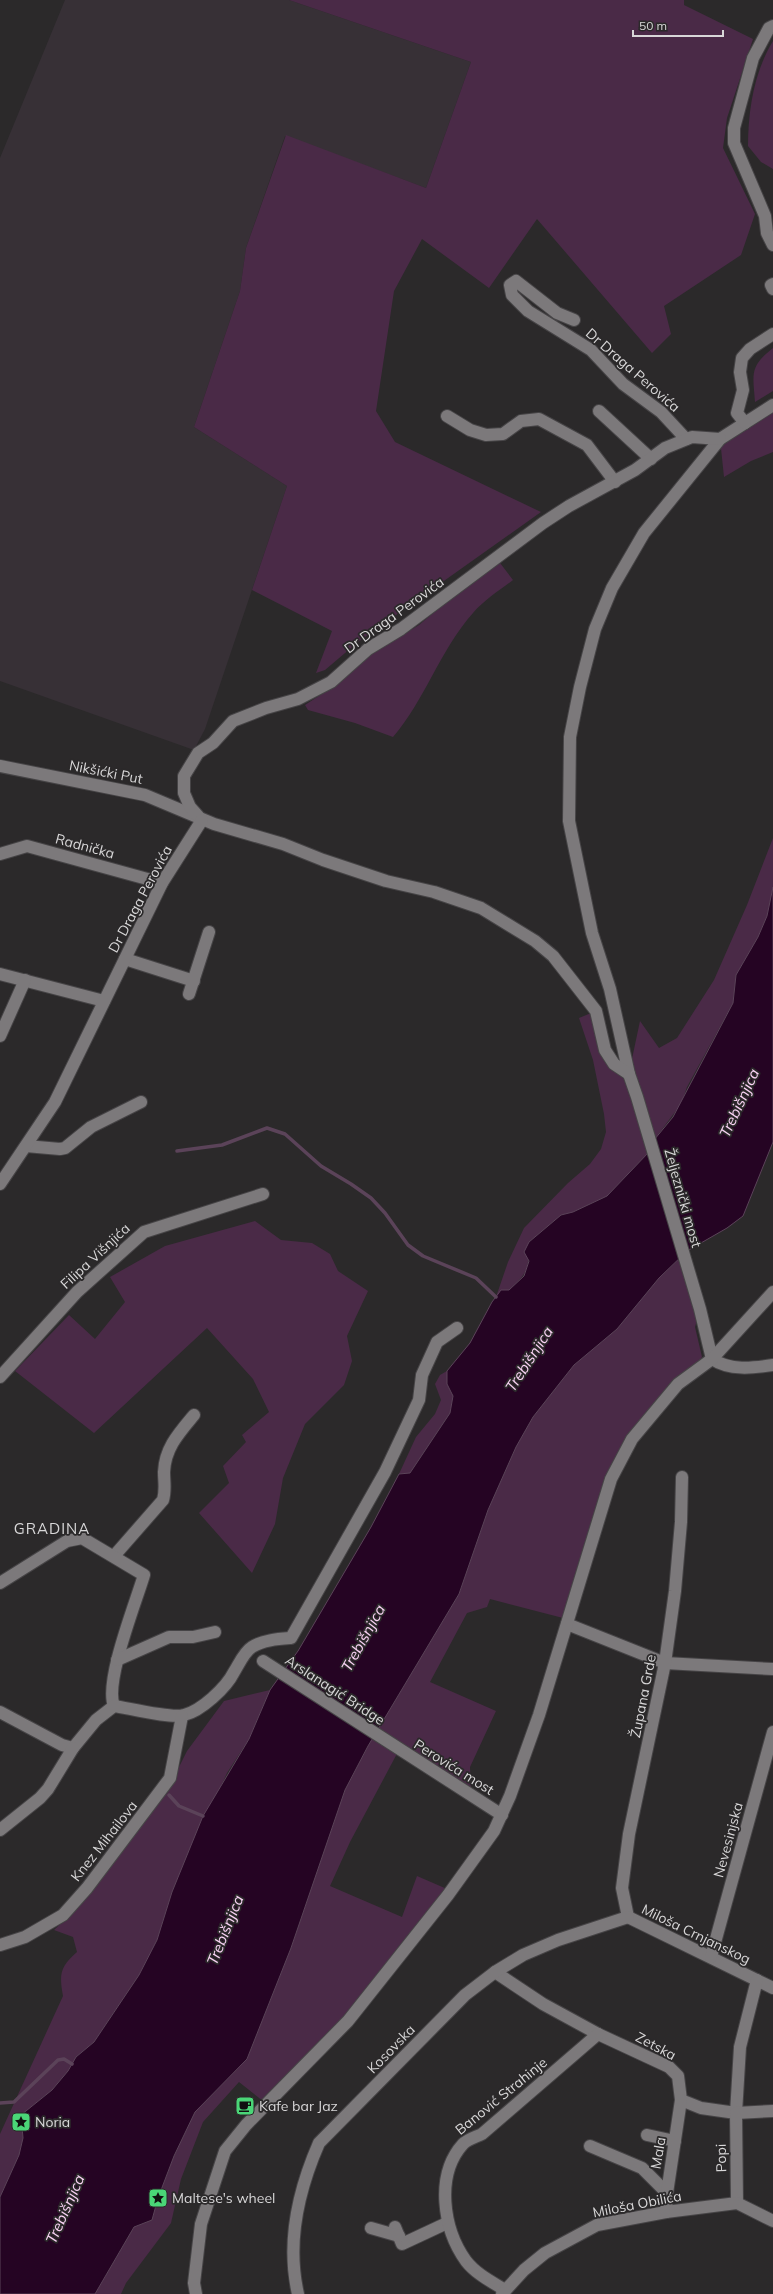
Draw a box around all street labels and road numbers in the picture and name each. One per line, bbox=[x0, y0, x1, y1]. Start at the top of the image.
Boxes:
street label: Dr Draga Perovića bbox=[582, 324, 684, 416]
street label: Dr Draga Perovića bbox=[341, 573, 447, 657]
street label: Nikšićki Put bbox=[68, 756, 144, 788]
street label: Radnička bbox=[53, 829, 117, 863]
street label: Dr Draga Perovića bbox=[104, 842, 176, 956]
street label: Željeznički most bbox=[660, 1146, 706, 1250]
street label: Filipa Višnjića bbox=[56, 1219, 134, 1293]
street label: Arslanagić Bridge bbox=[282, 1651, 388, 1729]
street label: Župana Grde bbox=[626, 1653, 660, 1739]
street label: Perovića most bbox=[411, 1735, 497, 1799]
street label: Knez Mihailova bbox=[67, 1797, 141, 1885]
street label: Nevesinjska bbox=[709, 1800, 747, 1880]
street label: Miloša Crnjanskog bbox=[639, 1900, 753, 1968]
street label: Kosovska bbox=[363, 2021, 419, 2077]
street label: Zetska bbox=[633, 2028, 679, 2064]
street label: Banović Strahinje bbox=[451, 2053, 551, 2139]
street label: Mala bbox=[646, 2136, 670, 2170]
street label: Popi bbox=[712, 2144, 730, 2172]
street label: Miloša Obilića bbox=[591, 2187, 683, 2221]

